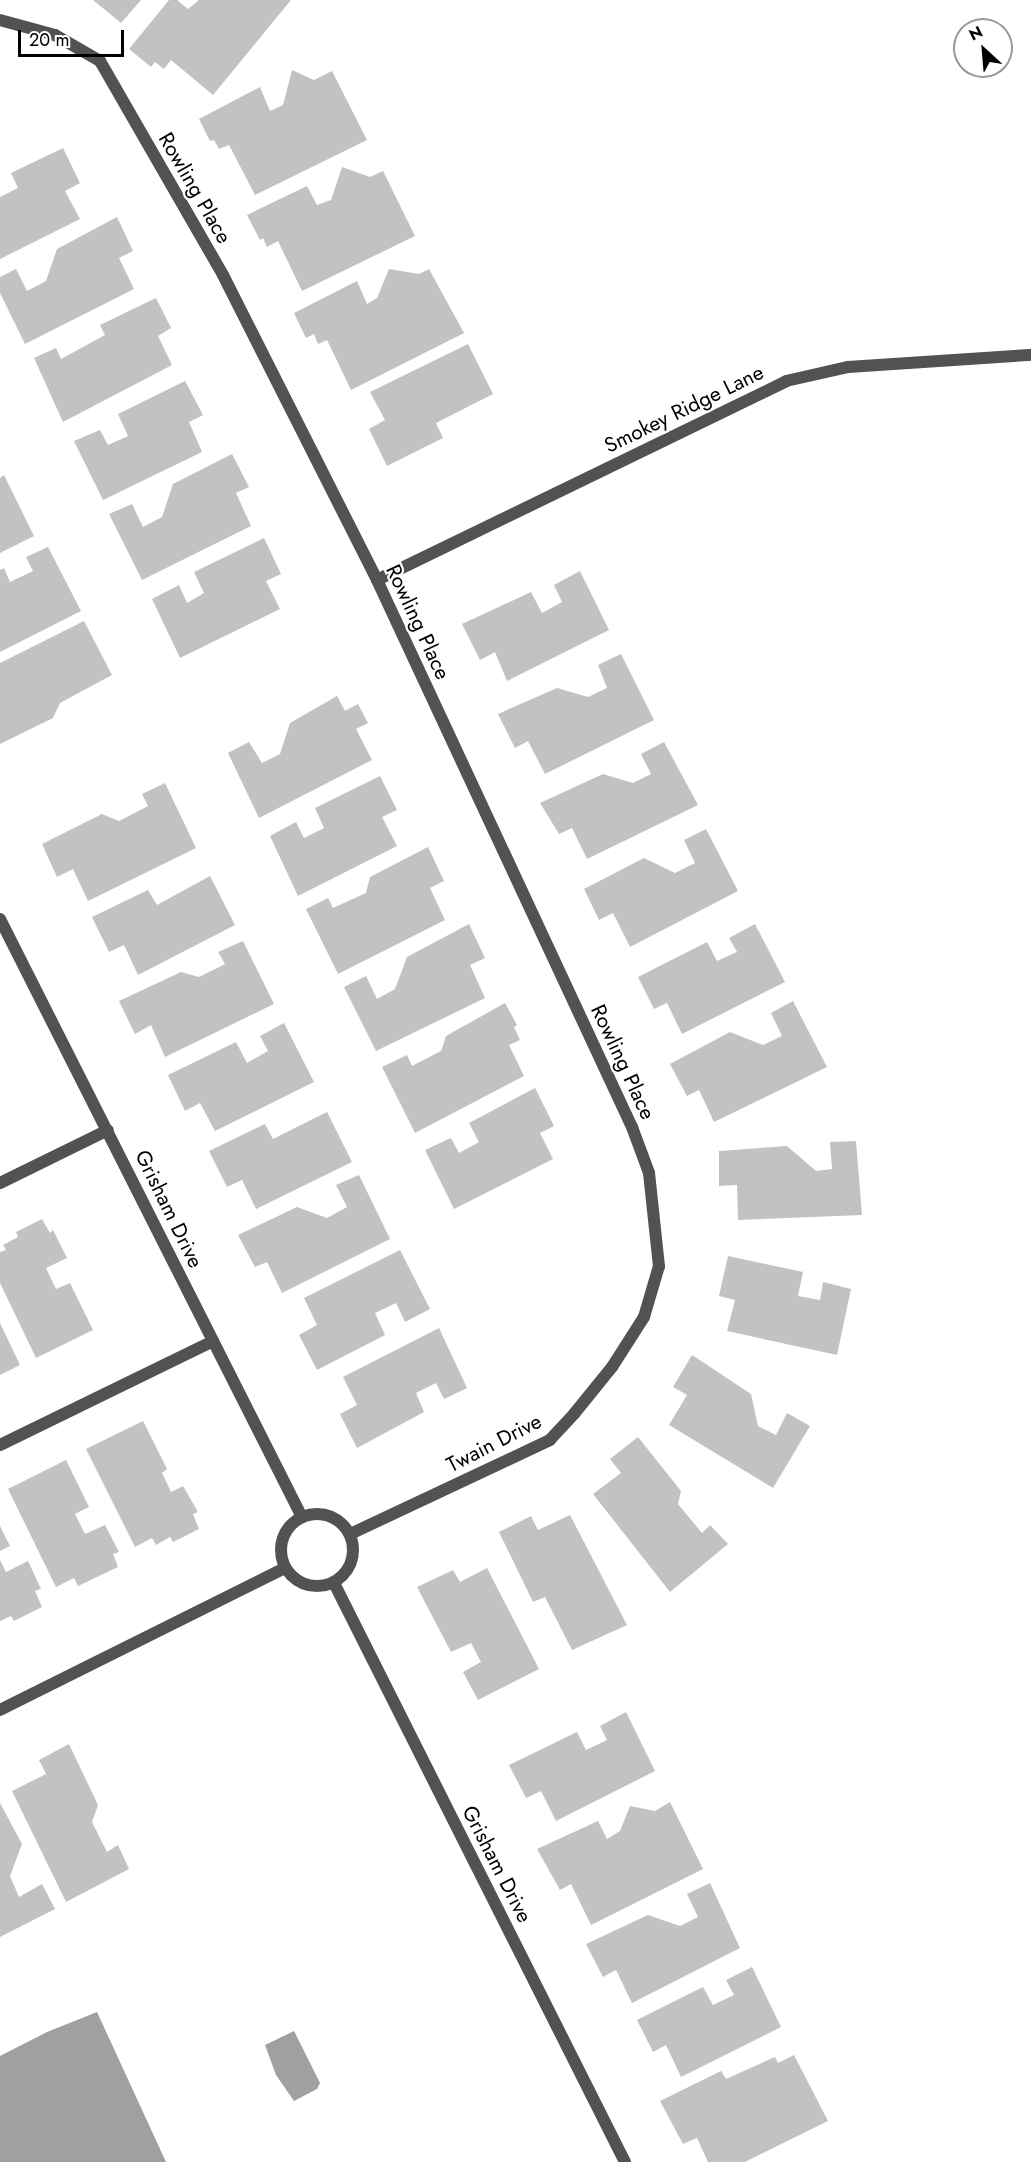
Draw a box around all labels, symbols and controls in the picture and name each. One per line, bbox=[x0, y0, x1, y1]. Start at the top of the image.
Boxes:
scale bar bbox=[21, 18, 128, 56]
north arrow bbox=[953, 18, 1013, 78]
text: N bbox=[965, 20, 987, 46]
text: 20 m bbox=[29, 27, 69, 53]
street label: Rowling Place bbox=[153, 128, 237, 248]
street label: Smokey Ridge Lane bbox=[600, 360, 768, 458]
street label: Rowling Place bbox=[380, 560, 456, 684]
street label: Rowling Place bbox=[585, 1000, 661, 1124]
street label: Grisham Drive bbox=[130, 1146, 208, 1272]
street label: Twain Drive bbox=[442, 1408, 546, 1478]
street label: Grisham Drive bbox=[457, 1801, 537, 1927]

